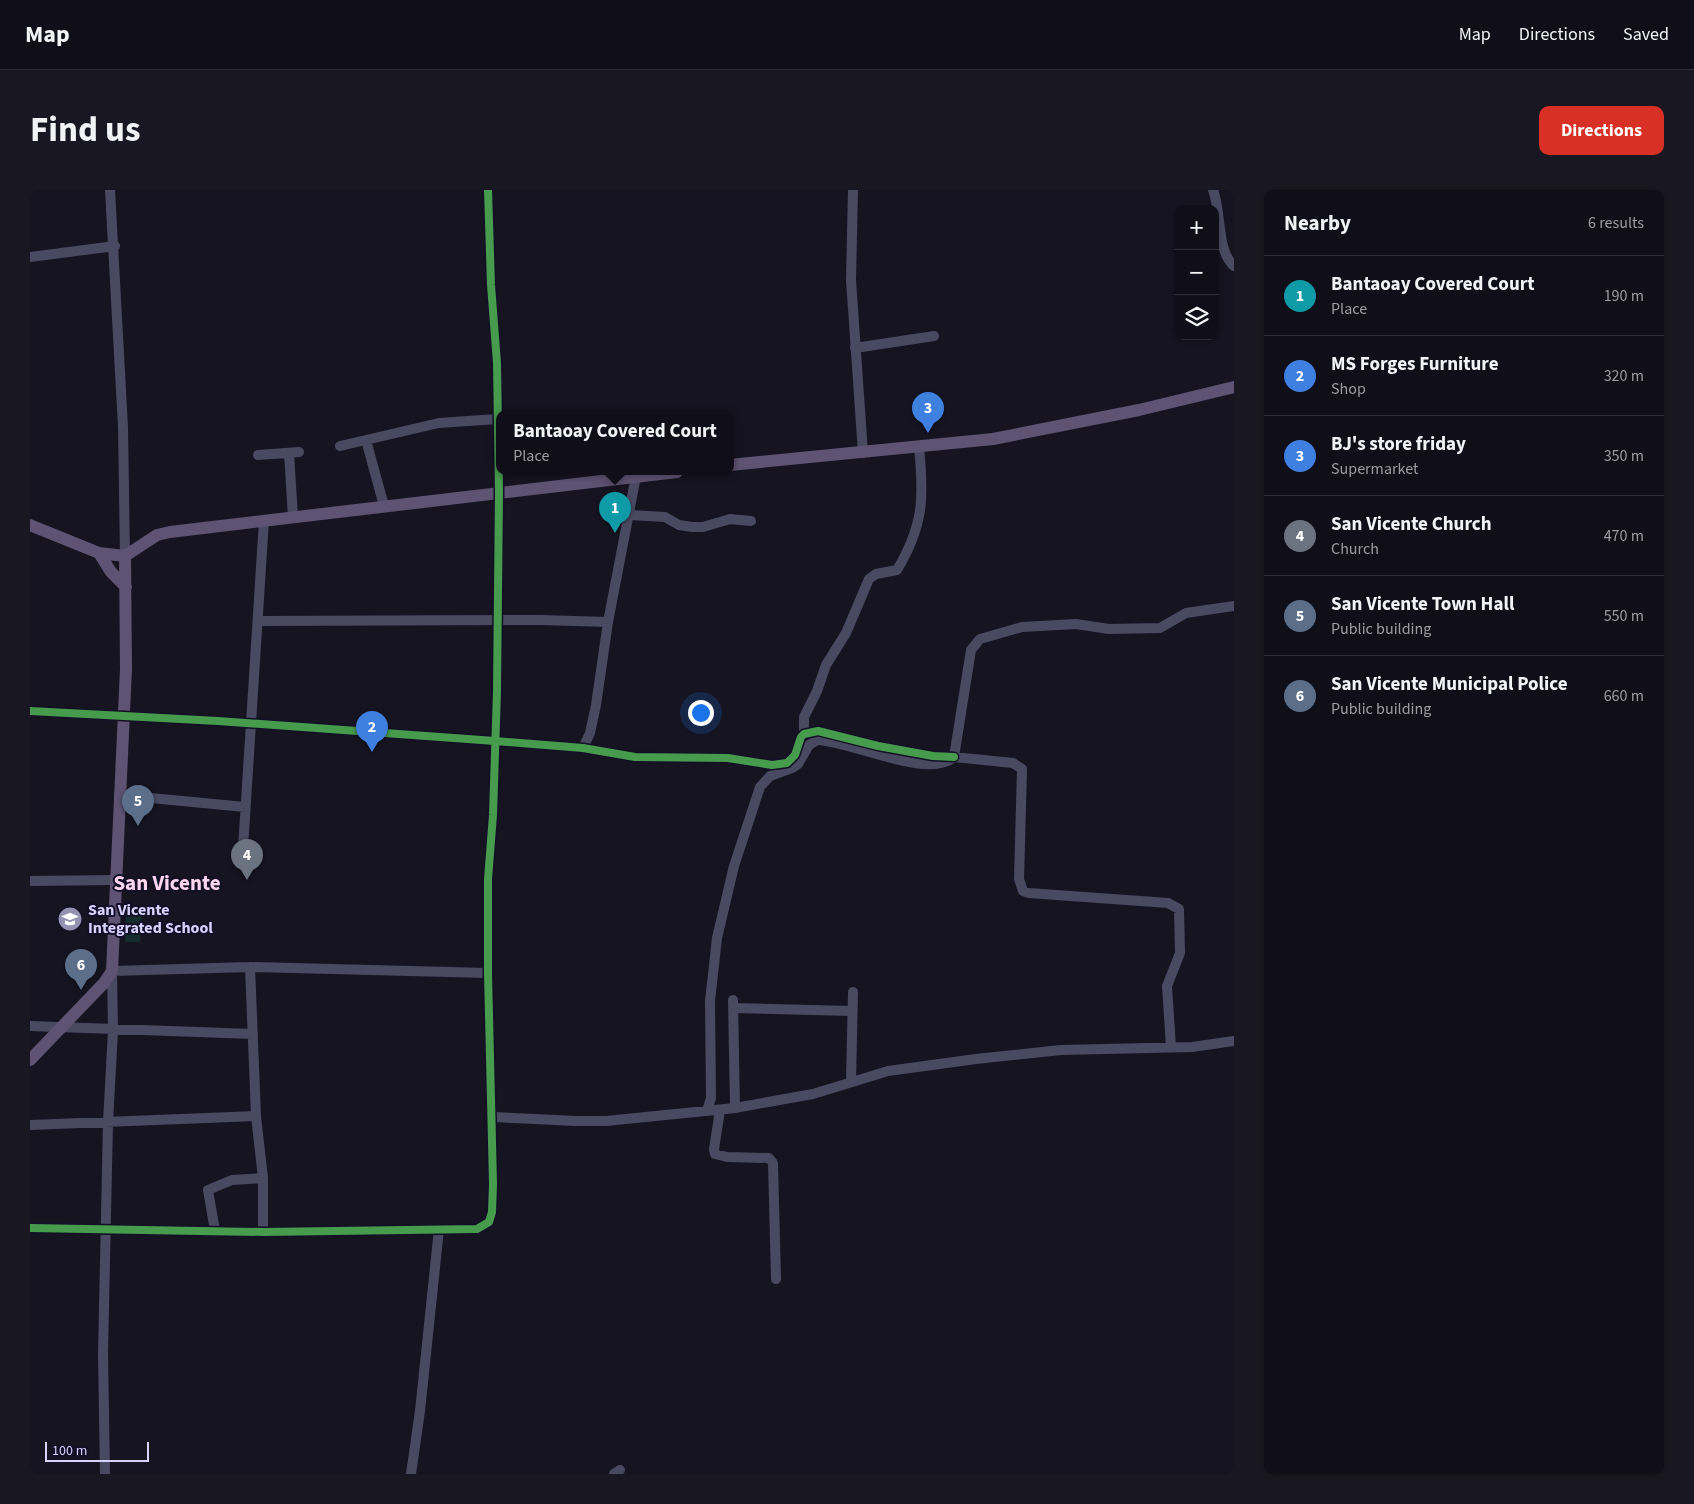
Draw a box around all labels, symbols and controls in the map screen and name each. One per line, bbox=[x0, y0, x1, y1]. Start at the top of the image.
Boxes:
text: Map bbox=[25, 17, 70, 52]
text: Map bbox=[1459, 22, 1491, 47]
text: Directions bbox=[1519, 22, 1595, 47]
text: Saved bbox=[1623, 22, 1669, 47]
text: Find us bbox=[30, 105, 140, 155]
button: Directions bbox=[1539, 106, 1664, 155]
map controls bbox=[1174, 205, 1219, 340]
button: + bbox=[1174, 205, 1219, 250]
text: Nearby bbox=[1284, 208, 1351, 238]
text: 6 results bbox=[1588, 212, 1644, 234]
button: − bbox=[1174, 250, 1219, 295]
text: Bantaoay Covered Court bbox=[1331, 271, 1535, 298]
text: 1 bbox=[1296, 285, 1304, 307]
text: 190 m bbox=[1604, 285, 1644, 307]
button: layers bbox=[1174, 295, 1219, 340]
text: Place bbox=[1331, 298, 1367, 320]
text: MS Forges Furniture bbox=[1331, 351, 1499, 378]
text: 2 bbox=[1296, 365, 1304, 387]
text: 320 m bbox=[1604, 365, 1644, 387]
text: Shop bbox=[1331, 378, 1366, 400]
pin: 3 bbox=[912, 392, 944, 433]
popup bbox=[496, 410, 734, 475]
text: Bantaoay Covered Court bbox=[513, 418, 717, 445]
text: BJ's store friday bbox=[1331, 431, 1466, 458]
text: Place bbox=[513, 445, 549, 467]
text: 3 bbox=[1296, 445, 1304, 467]
text: 350 m bbox=[1604, 445, 1644, 467]
text: Supermarket bbox=[1331, 458, 1418, 480]
pin: 1 bbox=[599, 492, 631, 533]
text: San Vicente Church bbox=[1331, 511, 1492, 538]
text: 4 bbox=[1296, 525, 1304, 547]
text: 470 m bbox=[1604, 525, 1644, 547]
text: Church bbox=[1331, 538, 1379, 560]
text: San Vicente Town Hall bbox=[1331, 591, 1514, 618]
text: 5 bbox=[1296, 605, 1304, 627]
text: 550 m bbox=[1604, 605, 1644, 627]
text: Public building bbox=[1331, 618, 1431, 640]
text: San Vicente Municipal Police bbox=[1331, 671, 1568, 698]
text: 6 bbox=[1296, 685, 1304, 707]
text: 660 m bbox=[1604, 685, 1644, 707]
text: Public building bbox=[1331, 698, 1431, 720]
your location bbox=[688, 700, 714, 726]
pin: 2 bbox=[356, 711, 388, 752]
pin: 5 bbox=[122, 785, 154, 826]
pin: 4 bbox=[231, 839, 263, 880]
district label: San Vicente bbox=[113, 868, 221, 898]
place label: San Vicente Integrated School bbox=[88, 899, 213, 939]
school or university icon: San Vicente Integrated School bbox=[57, 906, 83, 932]
pin: 6 bbox=[65, 949, 97, 990]
scale bar bbox=[45, 1439, 149, 1462]
text: 100 m bbox=[52, 1441, 87, 1461]

